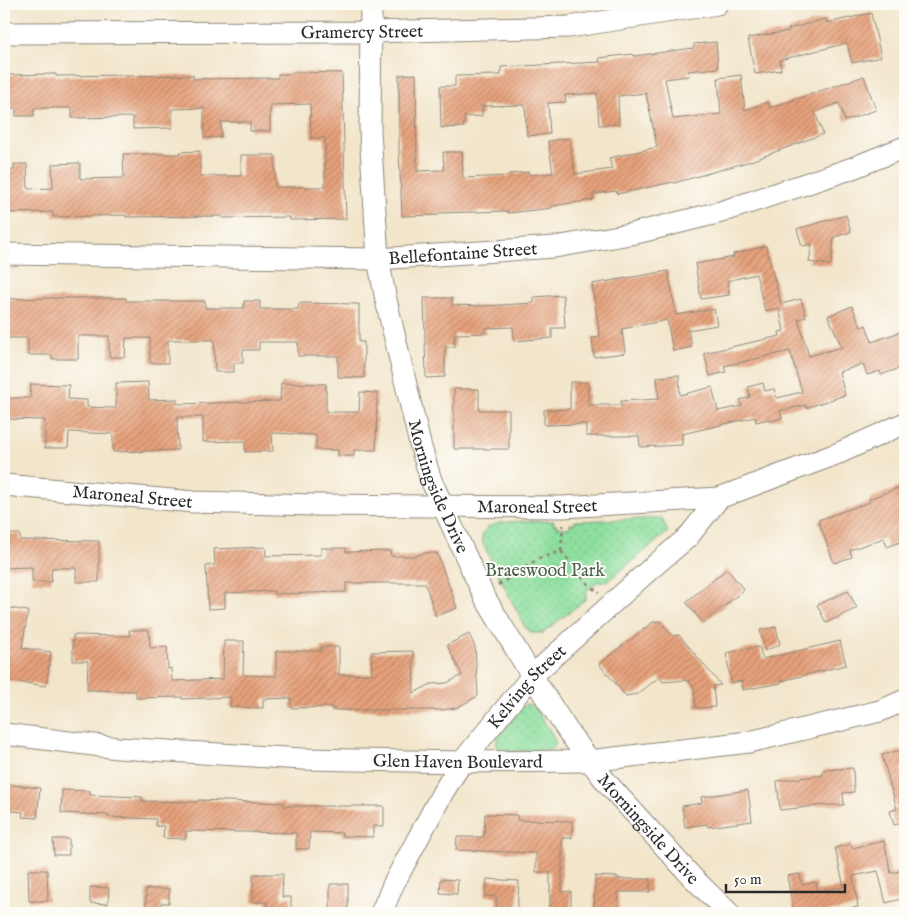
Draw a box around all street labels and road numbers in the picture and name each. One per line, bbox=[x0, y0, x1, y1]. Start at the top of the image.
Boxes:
street label: Gramercy Street bbox=[301, 21, 424, 45]
street label: Bellefontaine Street bbox=[388, 238, 538, 271]
street label: Morningside Drive bbox=[402, 418, 473, 557]
street label: Maroneal Street bbox=[71, 481, 193, 515]
street label: Maroneal Street bbox=[477, 495, 598, 520]
street label: Kelving Street bbox=[483, 640, 572, 735]
street label: Glen Haven Boulevard bbox=[373, 750, 543, 775]
street label: Morningside Drive bbox=[591, 770, 703, 890]

